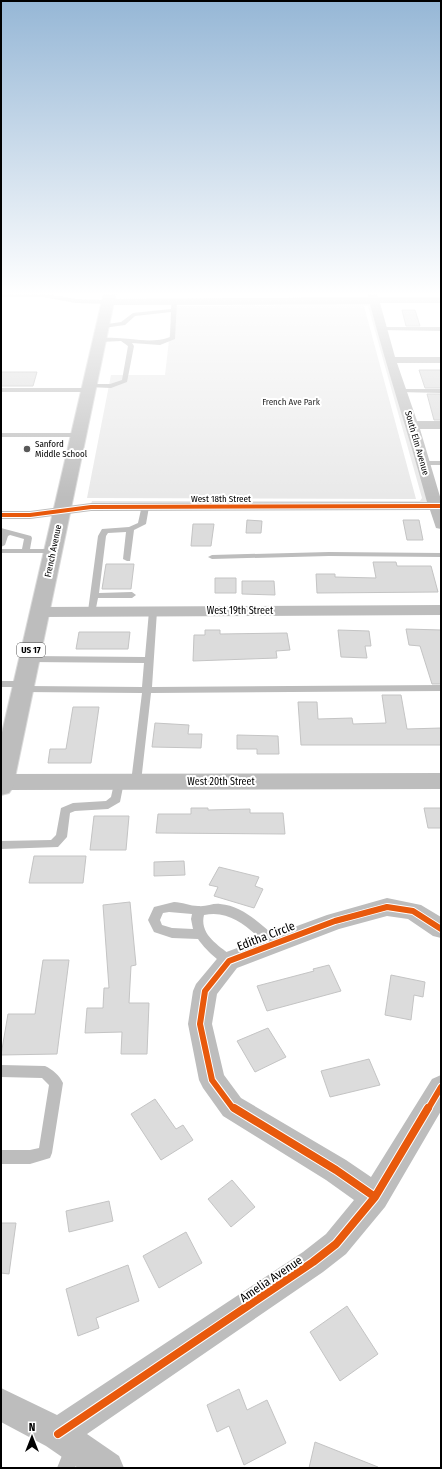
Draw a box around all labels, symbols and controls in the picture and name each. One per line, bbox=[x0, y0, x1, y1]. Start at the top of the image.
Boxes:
park label: French Ave Park bbox=[262, 397, 321, 407]
street label: South Elm Avenue bbox=[403, 410, 431, 477]
place label: Sanford Middle School bbox=[35, 439, 88, 459]
marker: Sanford Middle School bbox=[22, 444, 32, 454]
street label: West 18th Street bbox=[191, 494, 251, 504]
street label: French Avenue bbox=[43, 523, 64, 578]
street label: West 19th Street bbox=[207, 605, 274, 617]
road number: US 17 bbox=[17, 643, 45, 657]
street label: West 20th Street bbox=[187, 776, 255, 788]
street label: Editha Circle bbox=[235, 919, 297, 953]
street label: Amelia Avenue bbox=[237, 1253, 305, 1305]
north arrow bbox=[12, 1417, 52, 1457]
text: N bbox=[29, 1421, 35, 1434]

